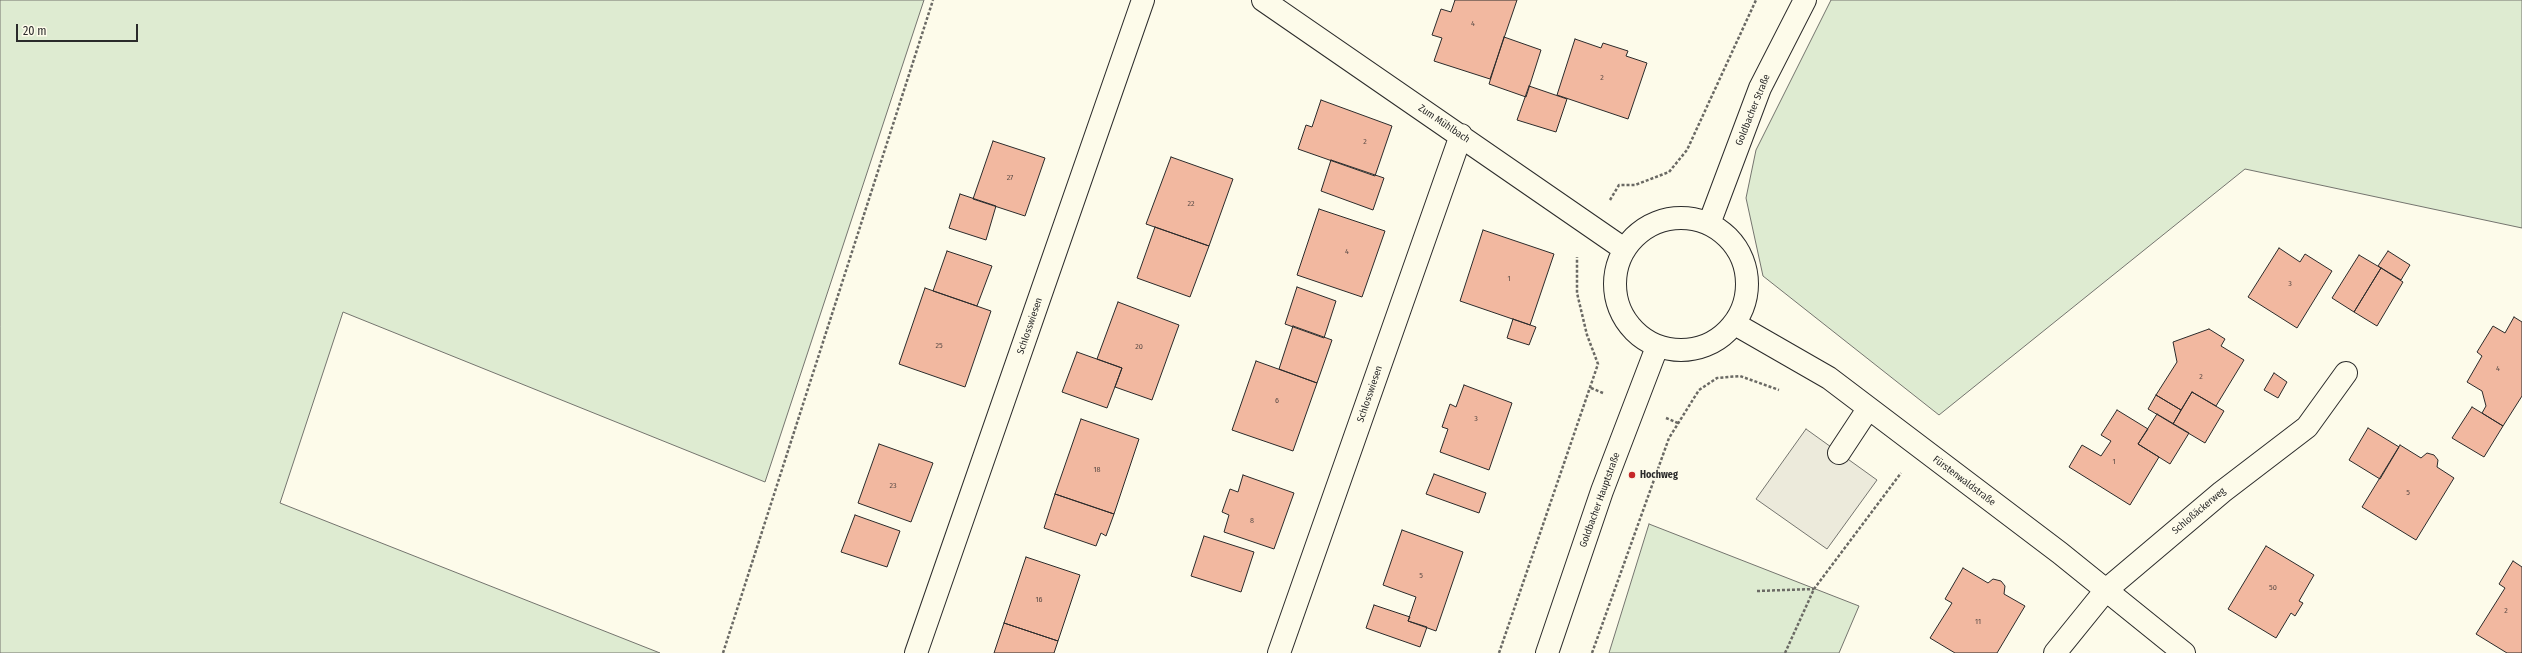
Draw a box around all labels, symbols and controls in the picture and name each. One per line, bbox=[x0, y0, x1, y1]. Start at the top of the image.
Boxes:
scale bar bbox=[18, 16, 140, 42]
house number: 4 bbox=[1471, 19, 1475, 29]
text: 20 m bbox=[23, 24, 47, 38]
house number: 2 bbox=[1600, 73, 1604, 83]
street label: Goldbacher Straße bbox=[1733, 73, 1773, 147]
street label: Zum Mühlbach bbox=[1416, 102, 1472, 146]
house number: 2 bbox=[1363, 137, 1367, 147]
house number: 27 bbox=[1007, 173, 1013, 183]
house number: 22 bbox=[1187, 199, 1195, 209]
house number: 4 bbox=[1345, 247, 1349, 257]
house number: 1 bbox=[1507, 274, 1511, 284]
house number: 3 bbox=[2288, 279, 2292, 289]
street label: Schlosswiesen bbox=[1015, 296, 1045, 356]
house number: 25 bbox=[935, 341, 943, 351]
house number: 20 bbox=[1135, 342, 1143, 352]
street label: Schlosswiesen bbox=[1355, 364, 1385, 424]
house number: 4 bbox=[2496, 364, 2500, 374]
house number: 2 bbox=[2199, 372, 2203, 382]
house number: 6 bbox=[1275, 396, 1279, 406]
house number: 3 bbox=[1474, 414, 1478, 424]
street label: Goldbacher Hauptstraße bbox=[1577, 451, 1623, 549]
street label: Fürstenwaldstraße bbox=[1930, 454, 1998, 508]
house number: 1 bbox=[2112, 457, 2116, 467]
house number: 18 bbox=[1093, 465, 1101, 475]
place label: Hochweg bbox=[1640, 469, 1678, 481]
marker: Hochweg bbox=[1627, 470, 1637, 480]
house number: 23 bbox=[889, 481, 897, 491]
street label: Schloßäckerweg bbox=[2170, 485, 2228, 537]
house number: 5 bbox=[2406, 488, 2410, 498]
house number: 8 bbox=[1250, 516, 1254, 526]
house number: 5 bbox=[1419, 571, 1423, 581]
house number: 50 bbox=[2269, 583, 2277, 593]
house number: 16 bbox=[1035, 595, 1043, 605]
house number: 2 bbox=[2504, 606, 2508, 616]
house number: 11 bbox=[1975, 617, 1981, 627]

